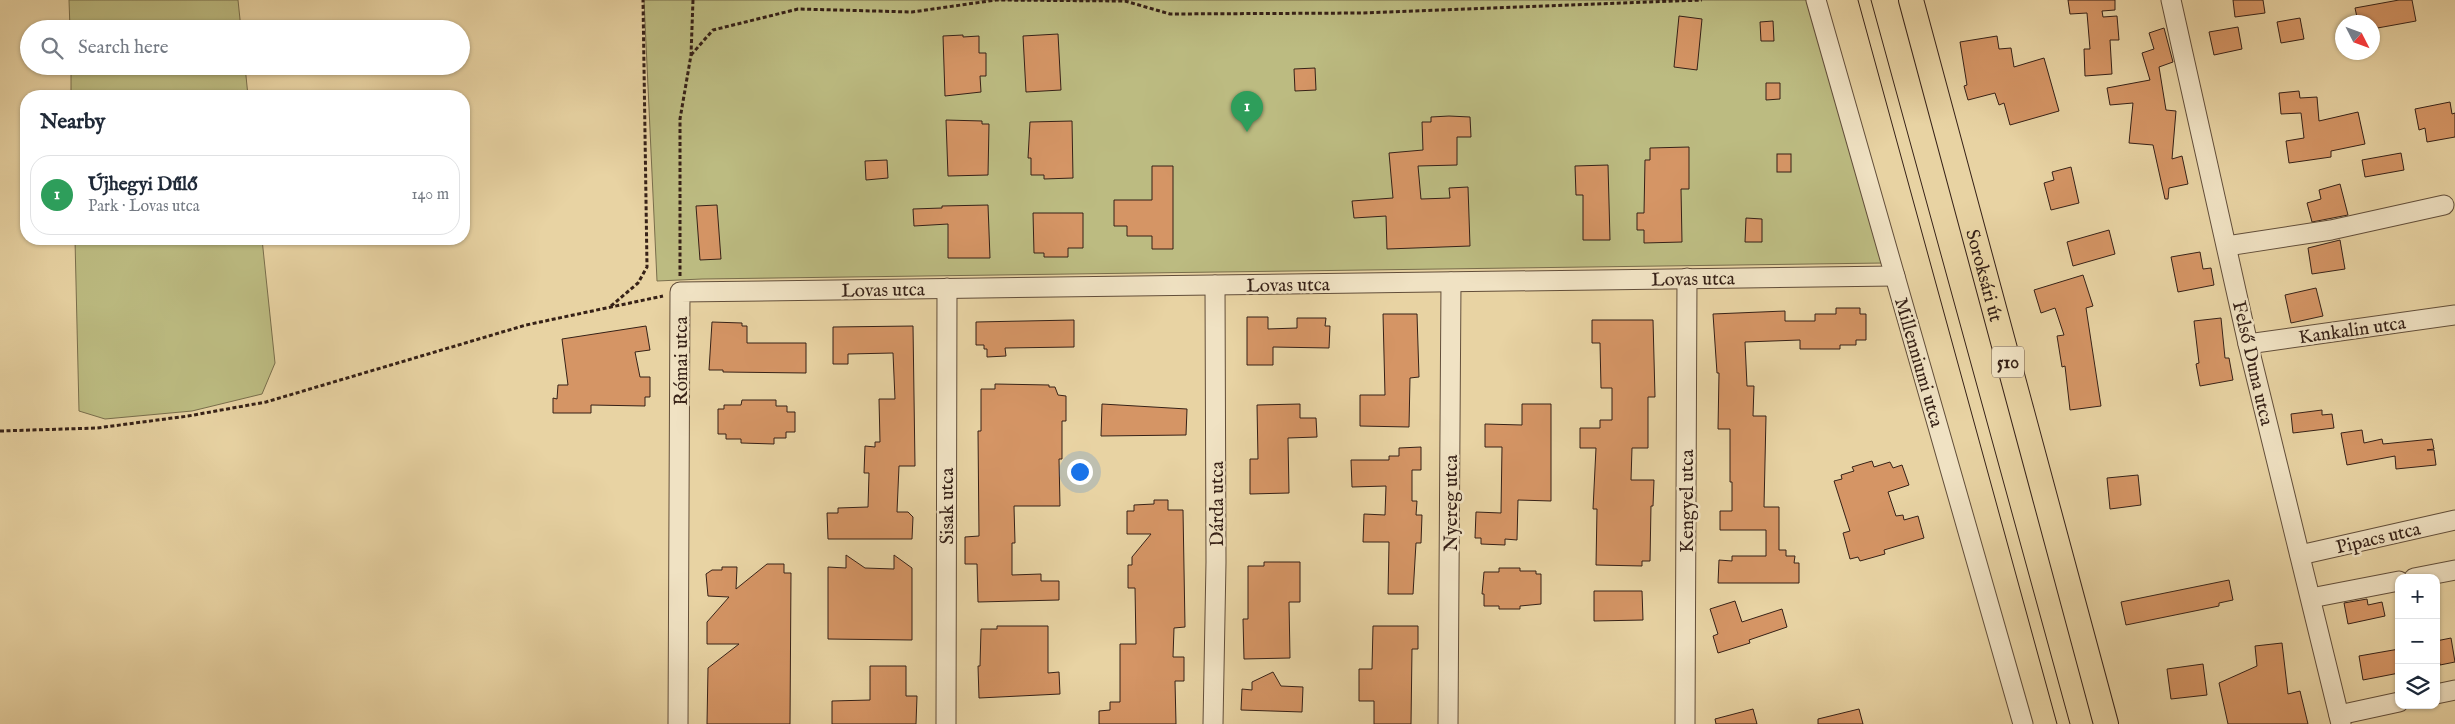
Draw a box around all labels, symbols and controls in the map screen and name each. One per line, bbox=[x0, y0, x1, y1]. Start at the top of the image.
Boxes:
north arrow bbox=[2335, 15, 2380, 60]
search box bbox=[20, 20, 470, 75]
icon: search bbox=[38, 34, 66, 62]
text: Search here bbox=[78, 36, 169, 60]
pin: 1 bbox=[1231, 91, 1263, 132]
text: Nearby bbox=[40, 109, 105, 136]
text: Újhegyi Dűlő bbox=[88, 173, 197, 197]
text: 1 bbox=[54, 185, 60, 205]
text: 140 m bbox=[411, 185, 449, 205]
text: Park · Lovas utca bbox=[88, 197, 200, 217]
street label: Soroksári út bbox=[1959, 227, 2007, 325]
street label: Lovas utca bbox=[1651, 267, 1736, 293]
street label: Lovas utca bbox=[1246, 273, 1331, 299]
street label: Lovas utca bbox=[841, 278, 926, 304]
street label: Millenniumi utca bbox=[1888, 295, 1948, 431]
street label: Felső Duna utca bbox=[2226, 299, 2278, 429]
street label: Kankalin utca bbox=[2297, 311, 2408, 350]
street label: Római utca bbox=[670, 315, 694, 406]
road number: 510 bbox=[1992, 347, 2024, 378]
street label: Kengyel utca bbox=[1676, 449, 1700, 553]
street label: Nyereg utca bbox=[1440, 454, 1464, 551]
your location bbox=[1067, 459, 1093, 485]
street label: Dárda utca bbox=[1206, 460, 1230, 547]
street label: Sisak utca bbox=[936, 467, 960, 544]
street label: Pipacs utca bbox=[2334, 517, 2424, 560]
map controls bbox=[2395, 574, 2440, 709]
button: + bbox=[2395, 574, 2440, 619]
button: − bbox=[2395, 619, 2440, 664]
button: layers bbox=[2395, 664, 2440, 709]

